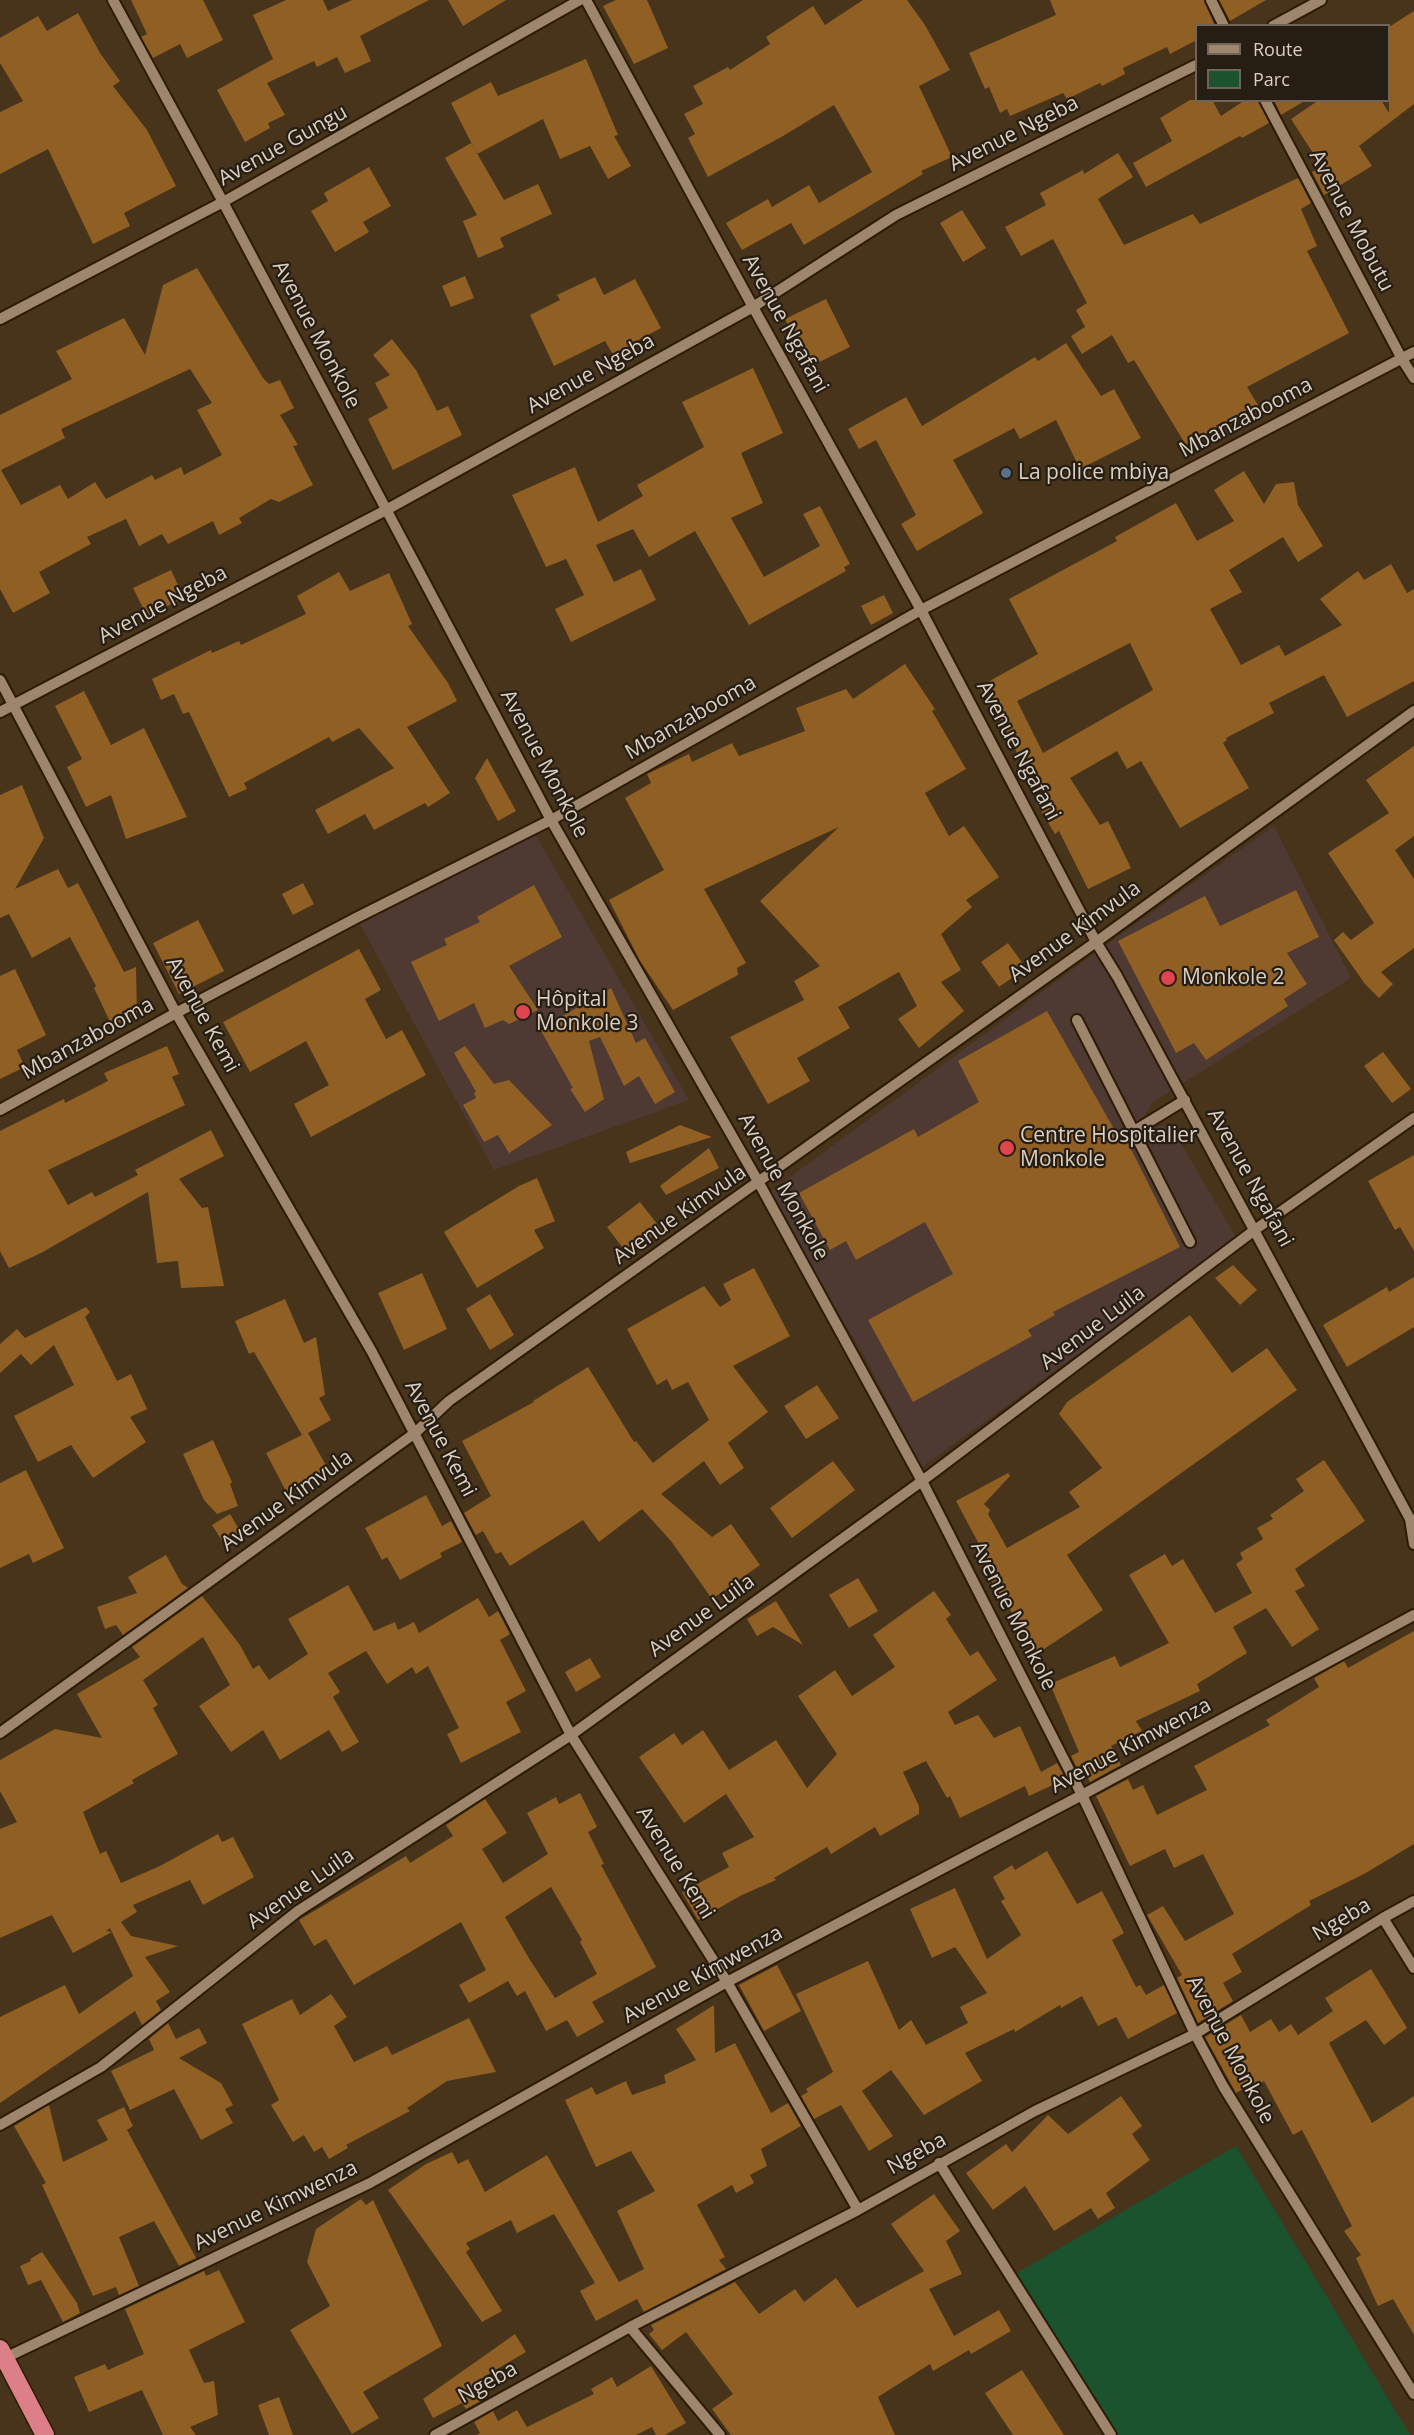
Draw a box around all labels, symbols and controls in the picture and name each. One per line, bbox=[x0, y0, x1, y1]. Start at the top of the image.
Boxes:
legend bbox=[1195, 24, 1390, 102]
text: Route bbox=[1253, 37, 1303, 61]
text: Parc bbox=[1253, 67, 1290, 91]
street label: Avenue Ngeba bbox=[945, 91, 1083, 177]
street label: Avenue Gungu bbox=[214, 100, 352, 192]
street label: Avenue Mobutu bbox=[1303, 146, 1399, 296]
street label: Avenue Ngafani bbox=[737, 250, 833, 398]
street label: Avenue Monkole bbox=[266, 257, 366, 413]
street label: Avenue Ngeba bbox=[523, 329, 659, 419]
street label: Mbanzabooma bbox=[1175, 372, 1317, 464]
place label: La police mbiya bbox=[1018, 460, 1169, 486]
marker: La police mbiya bbox=[999, 466, 1013, 480]
street label: Avenue Ngeba bbox=[94, 561, 232, 649]
street label: Mbanzabooma bbox=[621, 670, 761, 766]
street label: Avenue Ngafani bbox=[971, 677, 1065, 825]
street label: Avenue Monkole bbox=[494, 686, 594, 842]
street label: Avenue Kimvula bbox=[1004, 876, 1146, 988]
street label: Avenue Kemi bbox=[160, 953, 244, 1077]
place label: Monkole 2 bbox=[1182, 965, 1285, 991]
marker: Monkole 2 bbox=[1159, 969, 1177, 987]
place label: Hôpital Monkole 3 bbox=[536, 987, 639, 1037]
street label: Mbanzabooma bbox=[18, 992, 158, 1086]
marker: Hôpital Monkole 3 bbox=[514, 1003, 532, 1021]
street label: Avenue Ngafani bbox=[1202, 1104, 1298, 1252]
street label: Avenue Monkole bbox=[732, 1109, 834, 1265]
place label: Centre Hospitalier Monkole bbox=[1020, 1123, 1198, 1173]
marker: Centre Hospitalier Monkole bbox=[998, 1139, 1016, 1157]
street label: Avenue Kimvula bbox=[609, 1160, 751, 1270]
street label: Avenue Luila bbox=[1036, 1280, 1150, 1376]
street label: Avenue Kemi bbox=[399, 1377, 481, 1501]
street label: Avenue Kimvula bbox=[216, 1445, 358, 1557]
street label: Avenue Monkole bbox=[965, 1537, 1061, 1695]
street label: Avenue Luila bbox=[644, 1569, 760, 1663]
street label: Avenue Kimwenza bbox=[1046, 1693, 1216, 1799]
street label: Avenue Kemi bbox=[630, 1802, 720, 1924]
street label: Avenue Luila bbox=[243, 1843, 359, 1935]
street label: Ngeba bbox=[1308, 1893, 1376, 1947]
street label: Avenue Kimwenza bbox=[619, 1921, 787, 2029]
street label: Avenue Monkole bbox=[1180, 1972, 1280, 2128]
street label: Ngeba bbox=[883, 2128, 951, 2180]
street label: Avenue Kimwenza bbox=[190, 2156, 362, 2256]
street label: Ngeba bbox=[454, 2357, 522, 2409]

